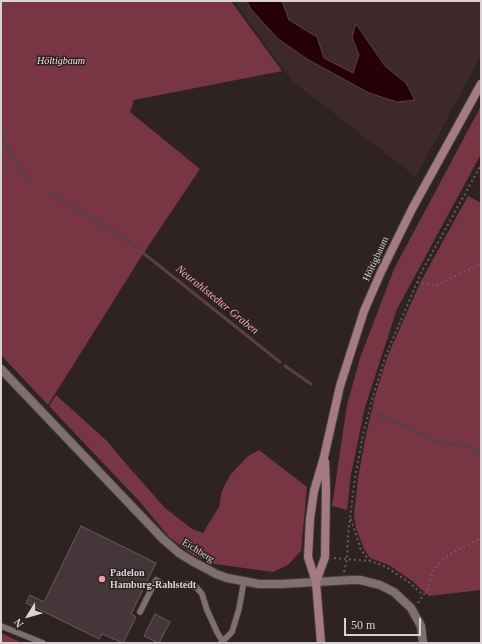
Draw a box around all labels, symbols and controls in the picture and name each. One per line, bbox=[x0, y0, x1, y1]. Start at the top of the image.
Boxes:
park label: Höltigbaum bbox=[37, 55, 85, 67]
street label: Höltigbaum bbox=[360, 235, 392, 283]
water label: Neurahlstedter Graben bbox=[173, 263, 261, 337]
street label: Eichberg bbox=[180, 536, 216, 566]
place label: Padelon Hamburg-Rahlstedt bbox=[110, 567, 196, 590]
marker: Padelon Hamburg-Rahlstedt bbox=[97, 574, 107, 584]
north arrow bbox=[8, 596, 48, 636]
scale bar bbox=[346, 610, 423, 636]
text: N bbox=[11, 616, 26, 630]
text: 50 m bbox=[351, 618, 375, 632]

